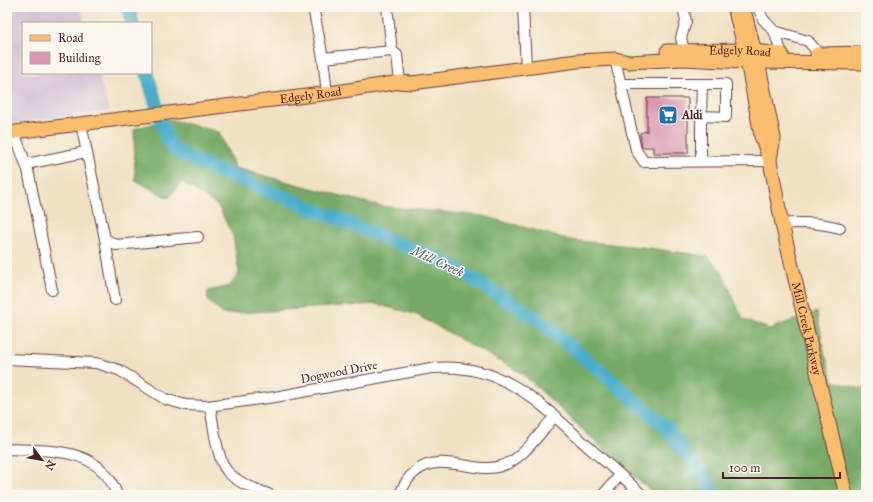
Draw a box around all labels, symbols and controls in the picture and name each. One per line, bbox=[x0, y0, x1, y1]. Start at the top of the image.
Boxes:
legend bbox=[22, 22, 152, 74]
text: Road bbox=[58, 31, 84, 45]
street label: Edgely Road bbox=[709, 43, 772, 60]
text: Building bbox=[58, 51, 101, 66]
street label: Edgely Road bbox=[279, 84, 343, 106]
supermarket icon: Aldi bbox=[657, 104, 679, 126]
place label: Aldi bbox=[681, 108, 703, 122]
water label: Mill Creek bbox=[407, 242, 466, 281]
street label: Mill Creek Parkway bbox=[789, 280, 825, 377]
street label: Dogwood Drive bbox=[299, 358, 379, 387]
north arrow bbox=[22, 440, 62, 480]
scale bar bbox=[723, 454, 840, 480]
text: N bbox=[42, 458, 58, 473]
text: 100 m bbox=[729, 461, 760, 475]

